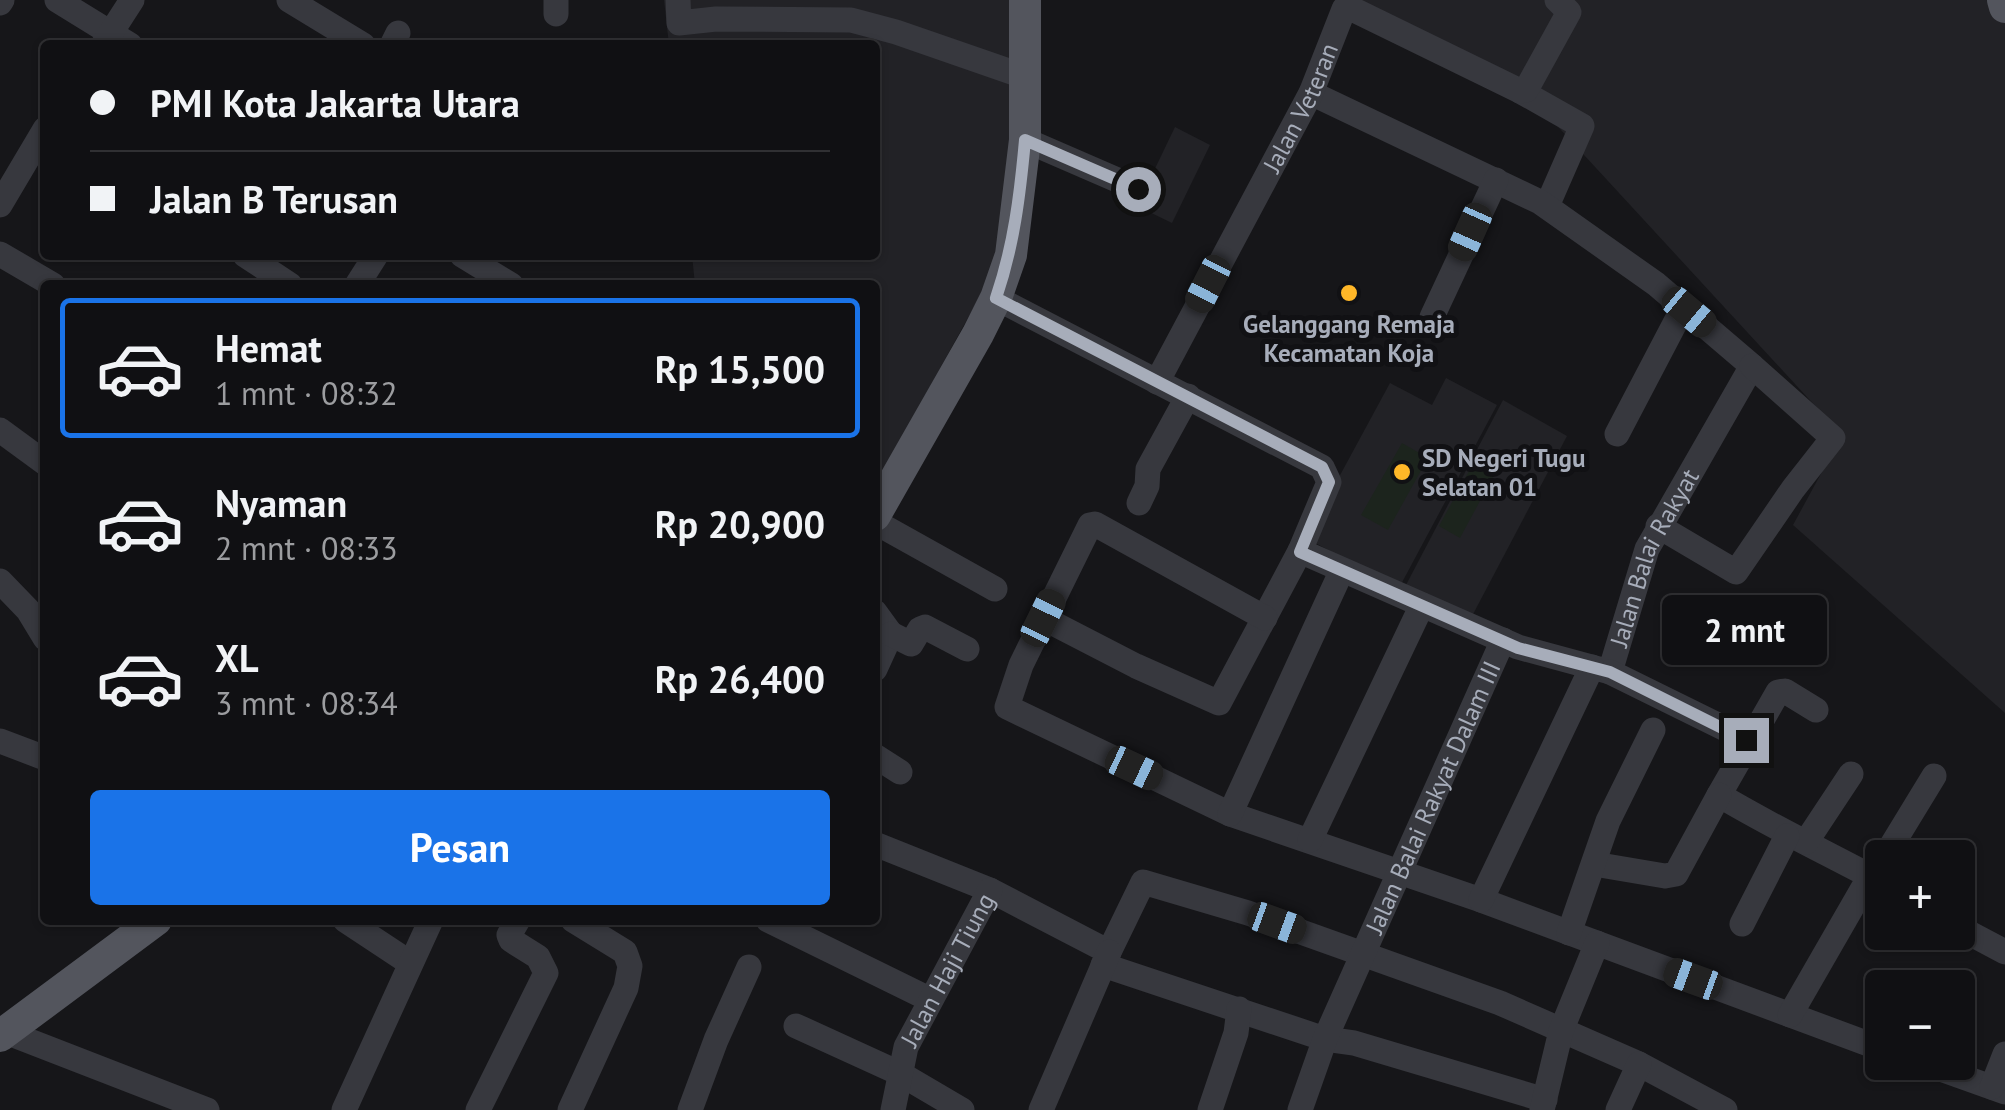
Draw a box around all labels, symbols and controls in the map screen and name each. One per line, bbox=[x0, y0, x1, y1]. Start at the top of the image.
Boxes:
street label: Jalan Veteran bbox=[1255, 38, 1345, 179]
text: PMI Kota Jakarta Utara bbox=[150, 78, 520, 127]
route start bbox=[1116, 167, 1161, 212]
text: Jalan B Terusan bbox=[150, 174, 398, 223]
car bbox=[1444, 198, 1496, 266]
car bbox=[1181, 250, 1235, 318]
car bbox=[1656, 281, 1722, 343]
marker: Gelanggang Remaja Kecamatan Koja bbox=[1338, 282, 1360, 304]
place label: Gelanggang Remaja Kecamatan Koja bbox=[1243, 308, 1455, 369]
icon: car bbox=[95, 323, 185, 413]
text: Hemat bbox=[215, 323, 322, 372]
text: Rp 15,500 bbox=[655, 344, 825, 393]
text: 1 mnt · 08:32 bbox=[215, 372, 398, 414]
place label: SD Negeri Tugu Selatan 01 bbox=[1422, 442, 1585, 503]
marker: SD Negeri Tugu Selatan 01 bbox=[1391, 461, 1413, 483]
street label: Jalan Balai Rakyat bbox=[1602, 462, 1706, 652]
icon: car bbox=[95, 478, 185, 568]
text: Nyaman bbox=[215, 478, 347, 527]
text: Rp 20,900 bbox=[655, 499, 825, 548]
text: 2 mnt · 08:33 bbox=[215, 527, 398, 569]
car bbox=[1016, 584, 1070, 652]
callout: 2 mnt bbox=[1664, 595, 1828, 665]
text: 2 mnt bbox=[1704, 609, 1785, 651]
icon: car bbox=[95, 633, 185, 723]
text: XL bbox=[215, 633, 259, 682]
text: Rp 26,400 bbox=[655, 654, 825, 703]
street label: Jalan Balai Rakyat Dalam III bbox=[1358, 656, 1508, 940]
text: 3 mnt · 08:34 bbox=[215, 682, 398, 724]
route end bbox=[1724, 718, 1769, 763]
car bbox=[1100, 742, 1168, 794]
button: Pesan bbox=[90, 790, 830, 905]
map controls bbox=[1865, 840, 1975, 1080]
button: + bbox=[1865, 840, 1975, 950]
street label: Jalan Haji Tiung bbox=[893, 887, 1001, 1053]
car bbox=[1244, 899, 1310, 947]
car bbox=[1660, 955, 1726, 1003]
button: − bbox=[1865, 970, 1975, 1080]

